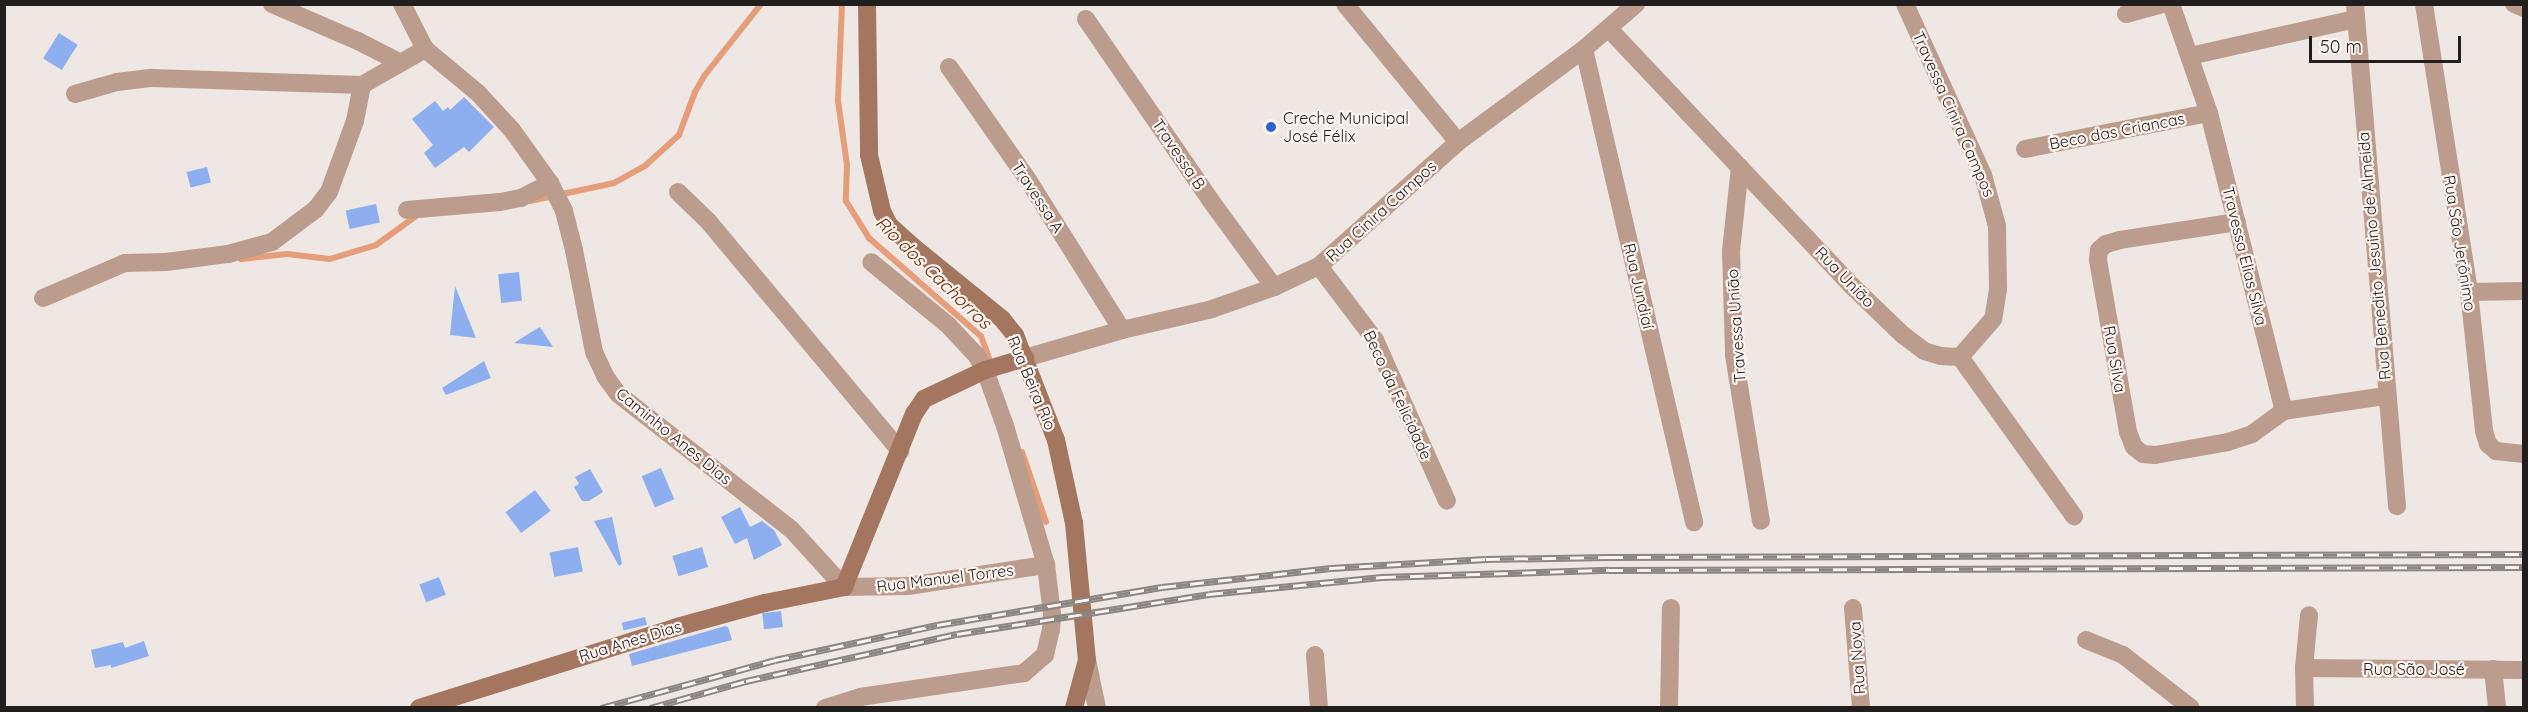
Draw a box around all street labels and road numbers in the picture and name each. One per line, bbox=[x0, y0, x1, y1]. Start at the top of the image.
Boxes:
street label: Travessa Cinira Campos bbox=[1909, 28, 1999, 200]
street label: Beco das Criancas bbox=[2048, 108, 2186, 154]
street label: Travessa B bbox=[1148, 115, 1210, 193]
street label: Rua Benedito Jesuino de Almeida bbox=[2354, 131, 2394, 381]
street label: Rua Cinira Campos bbox=[1322, 156, 1440, 266]
street label: Travessa A bbox=[1008, 158, 1068, 236]
street label: Rua São Jerônimo bbox=[2440, 174, 2480, 312]
street label: Travessa Elias Silva bbox=[2218, 185, 2272, 327]
street label: Rua Jundiaí bbox=[1620, 241, 1658, 331]
street label: Rua União bbox=[1811, 243, 1879, 311]
street label: Travessa União bbox=[1722, 268, 1750, 384]
street label: Rua Silva bbox=[2100, 324, 2130, 394]
street label: Beco da Felicidade bbox=[1360, 327, 1436, 463]
street label: Rua Beira Rio bbox=[1004, 333, 1060, 433]
street label: Caminho Anes Dias bbox=[612, 383, 736, 489]
street label: Rua Manuel Torres bbox=[875, 560, 1015, 596]
street label: Rua Anes Dias bbox=[576, 616, 684, 666]
street label: Rua Nova bbox=[1845, 621, 1869, 695]
street label: Rua São José bbox=[2363, 659, 2465, 679]

